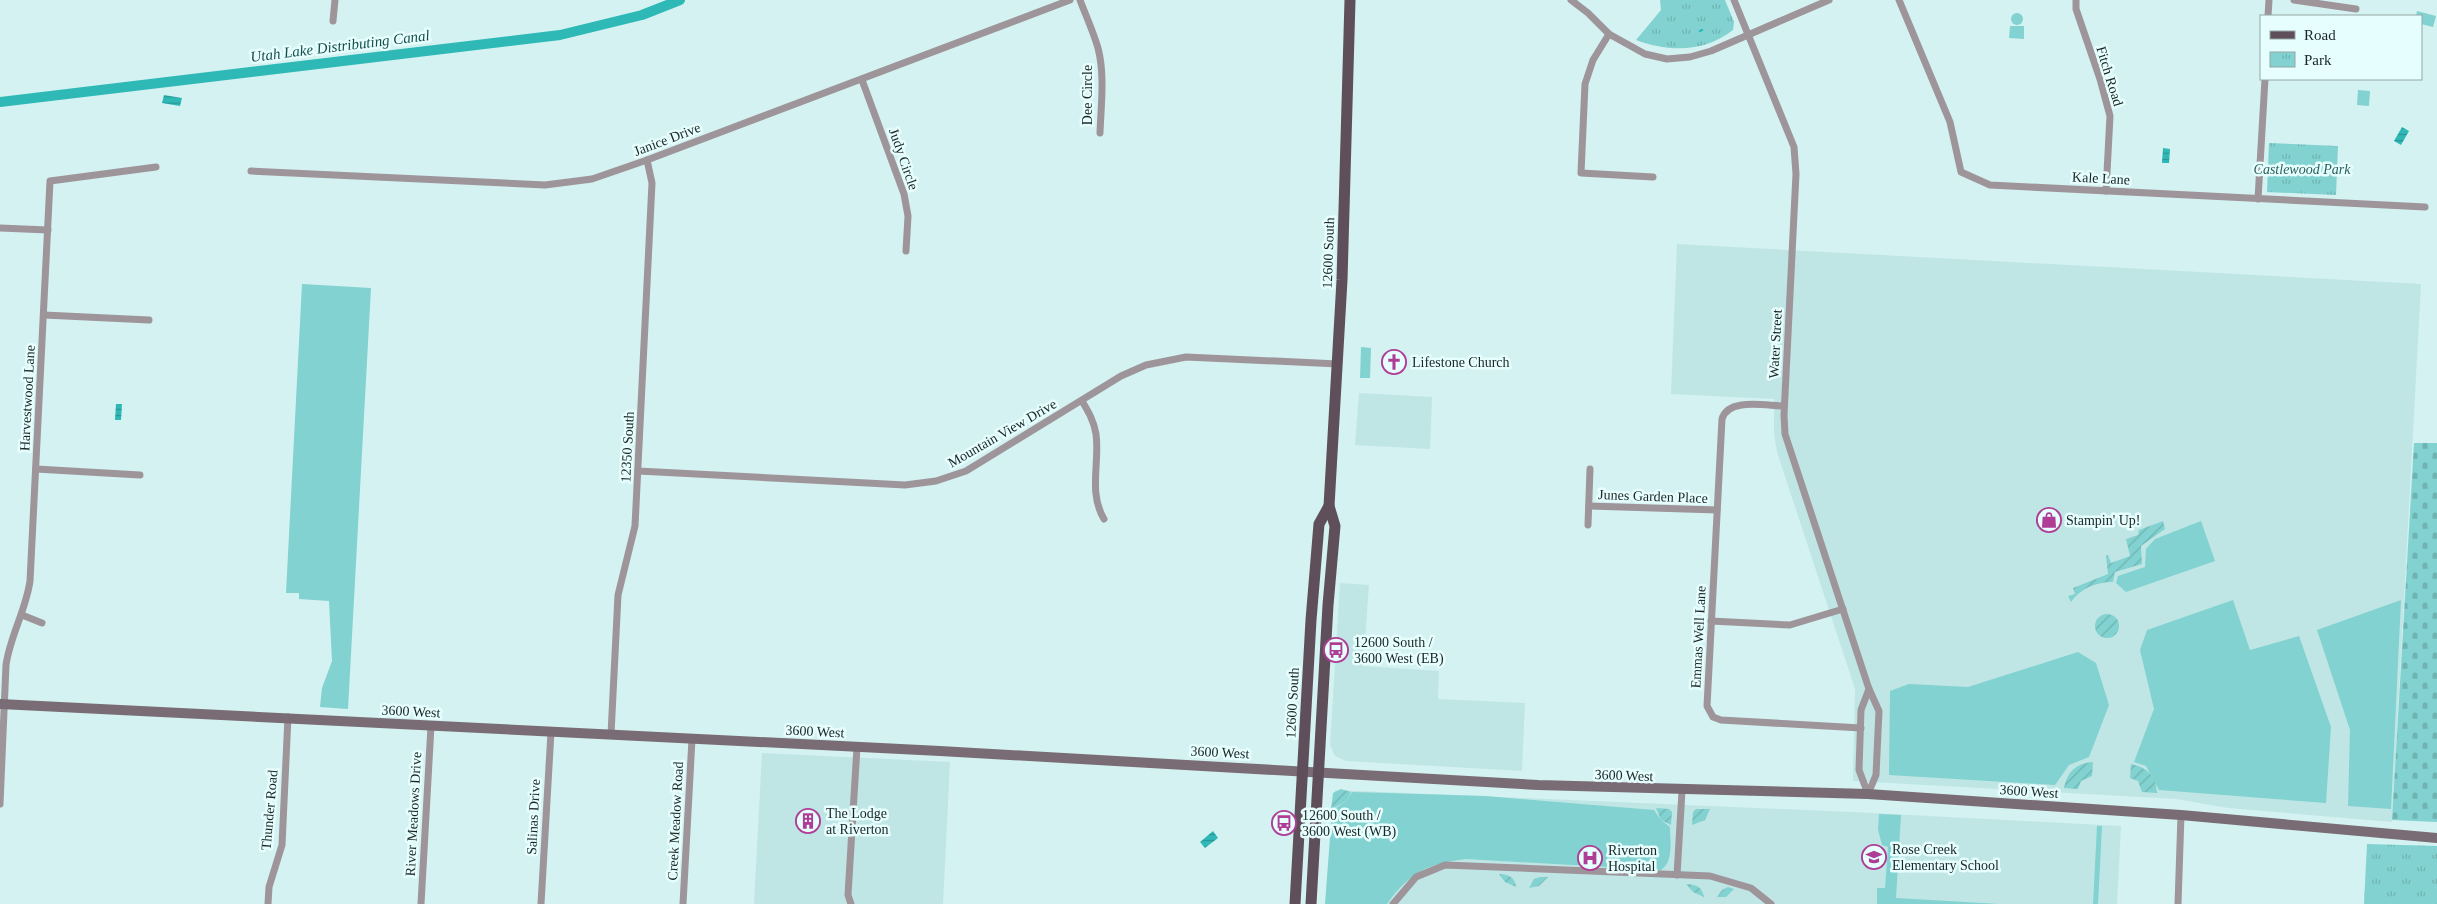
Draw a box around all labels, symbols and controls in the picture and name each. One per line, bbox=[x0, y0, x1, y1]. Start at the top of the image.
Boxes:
legend bbox=[2260, 15, 2422, 80]
water label: Utah Lake Distributing Canal bbox=[249, 27, 431, 65]
text: Road bbox=[2304, 27, 2336, 43]
street label: Fitch Road bbox=[2093, 44, 2126, 108]
text: Park bbox=[2304, 52, 2332, 68]
street label: Dee Circle bbox=[1080, 65, 1095, 125]
street label: Janice Drive bbox=[632, 120, 703, 159]
street label: Judy Circle bbox=[886, 126, 921, 192]
park label: Castlewood Park bbox=[2254, 162, 2351, 177]
street label: Kale Lane bbox=[2072, 169, 2130, 188]
street label: 12600 South bbox=[1320, 217, 1337, 289]
street label: Water Street bbox=[1766, 309, 1785, 379]
street label: Harvestwood Lane bbox=[17, 345, 38, 451]
church icon: Lifestone Church bbox=[1381, 349, 1407, 375]
place label: Lifestone Church bbox=[1412, 355, 1510, 370]
street label: Mountain View Drive bbox=[945, 396, 1059, 471]
street label: 12350 South bbox=[618, 411, 637, 483]
street label: Junes Garden Place bbox=[1598, 487, 1708, 506]
shop icon: Stampin' Up! bbox=[2036, 507, 2062, 533]
place label: Stampin' Up! bbox=[2066, 513, 2140, 528]
street label: Emmas Well Lane bbox=[1688, 585, 1709, 689]
place label: 12600 South / 3600 West (EB) bbox=[1354, 635, 1444, 667]
bus stop icon: 12600 South / 3600 West (EB) bbox=[1323, 637, 1349, 663]
street label: 12600 South bbox=[1283, 667, 1302, 739]
street label: 3600 West bbox=[381, 702, 441, 721]
street label: 3600 West bbox=[785, 722, 845, 741]
street label: 3600 West bbox=[1190, 743, 1250, 762]
street label: River Meadows Drive bbox=[403, 752, 424, 877]
street label: Creek Meadow Road bbox=[665, 761, 686, 881]
street label: 3600 West bbox=[1594, 767, 1654, 784]
street label: Thunder Road bbox=[259, 769, 280, 851]
street label: Salinas Drive bbox=[524, 779, 543, 855]
street label: 3600 West bbox=[1999, 782, 2059, 801]
place label: The Lodge at Riverton bbox=[826, 806, 889, 837]
building icon: The Lodge at Riverton bbox=[795, 808, 821, 834]
place label: 12600 South / 3600 West (WB) bbox=[1302, 808, 1397, 840]
bus stop icon: 12600 South / 3600 West (WB) bbox=[1271, 810, 1297, 836]
place label: Rose Creek Elementary School bbox=[1892, 842, 1999, 873]
place label: Riverton Hospital bbox=[1608, 843, 1657, 874]
school or university icon: Rose Creek Elementary School bbox=[1861, 844, 1887, 870]
hospital icon: Riverton Hospital bbox=[1577, 845, 1603, 871]

